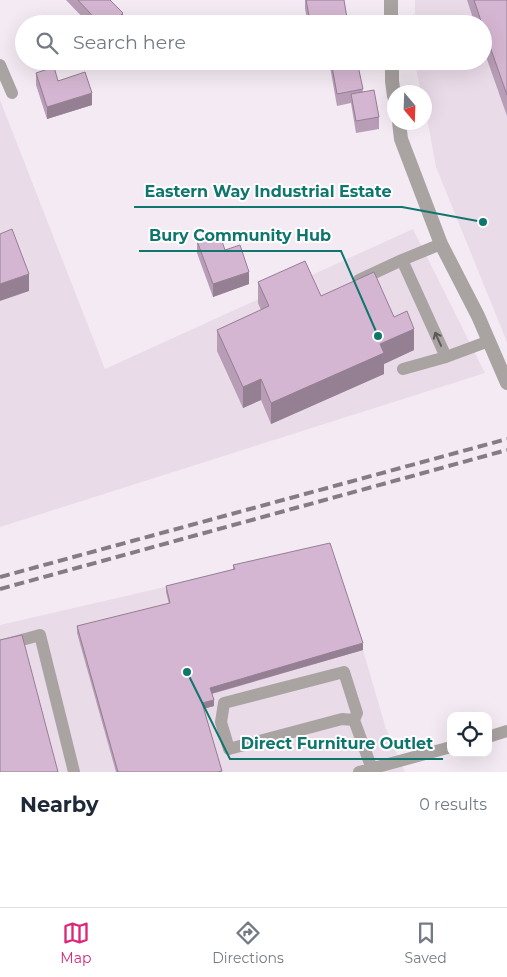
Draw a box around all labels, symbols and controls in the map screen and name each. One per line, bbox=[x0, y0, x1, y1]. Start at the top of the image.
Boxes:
search box bbox=[15, 15, 492, 70]
icon: search bbox=[33, 29, 61, 57]
text: Search here bbox=[73, 31, 186, 54]
north arrow bbox=[387, 85, 432, 130]
callout: Eastern Way Industrial Estate bbox=[134, 176, 402, 207]
text: Eastern Way Industrial Estate bbox=[144, 182, 392, 201]
callout: Bury Community Hub bbox=[139, 220, 341, 251]
text: Bury Community Hub bbox=[149, 226, 331, 245]
one-way arrow bbox=[432, 332, 442, 347]
map controls bbox=[447, 712, 492, 757]
button: locate bbox=[447, 712, 492, 757]
callout: Direct Furniture Outlet bbox=[230, 728, 443, 759]
text: Direct Furniture Outlet bbox=[241, 734, 433, 753]
text: Nearby bbox=[20, 792, 99, 817]
text: 0 results bbox=[419, 795, 487, 814]
tab: Map bbox=[60, 919, 91, 967]
tab: Directions bbox=[212, 919, 284, 967]
tab: Saved bbox=[405, 919, 447, 967]

